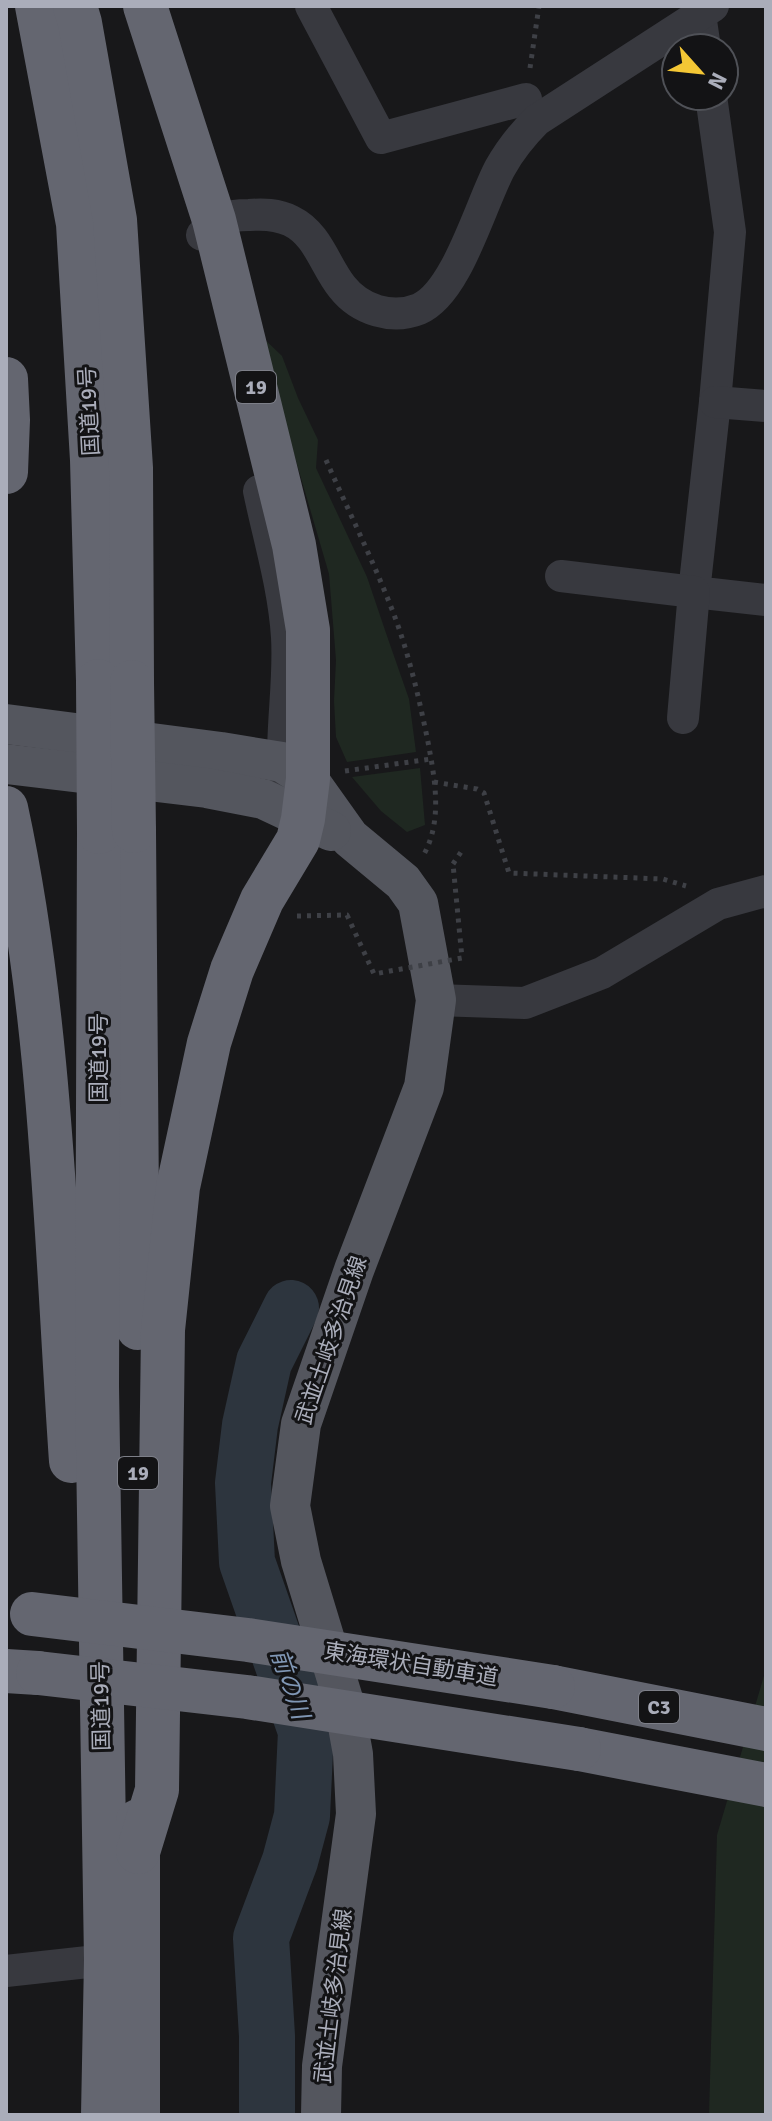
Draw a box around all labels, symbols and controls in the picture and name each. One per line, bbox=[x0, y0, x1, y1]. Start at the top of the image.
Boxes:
north arrow bbox=[660, 32, 740, 112]
text: N bbox=[702, 68, 733, 94]
street label: 国道19号 bbox=[73, 365, 105, 457]
road number: 19 bbox=[236, 371, 276, 403]
street label: 国道19号 bbox=[85, 1013, 112, 1103]
street label: 武並土岐多治見線 bbox=[290, 1252, 372, 1428]
road number: 19 bbox=[118, 1457, 158, 1489]
street label: 東海環状自動車道 bbox=[322, 1637, 500, 1691]
water label: 前の川 bbox=[264, 1645, 317, 1726]
street label: 国道19号 bbox=[87, 1661, 115, 1751]
road number: C3 bbox=[639, 1691, 679, 1723]
street label: 武並土岐多治見線 bbox=[309, 1907, 357, 2085]

